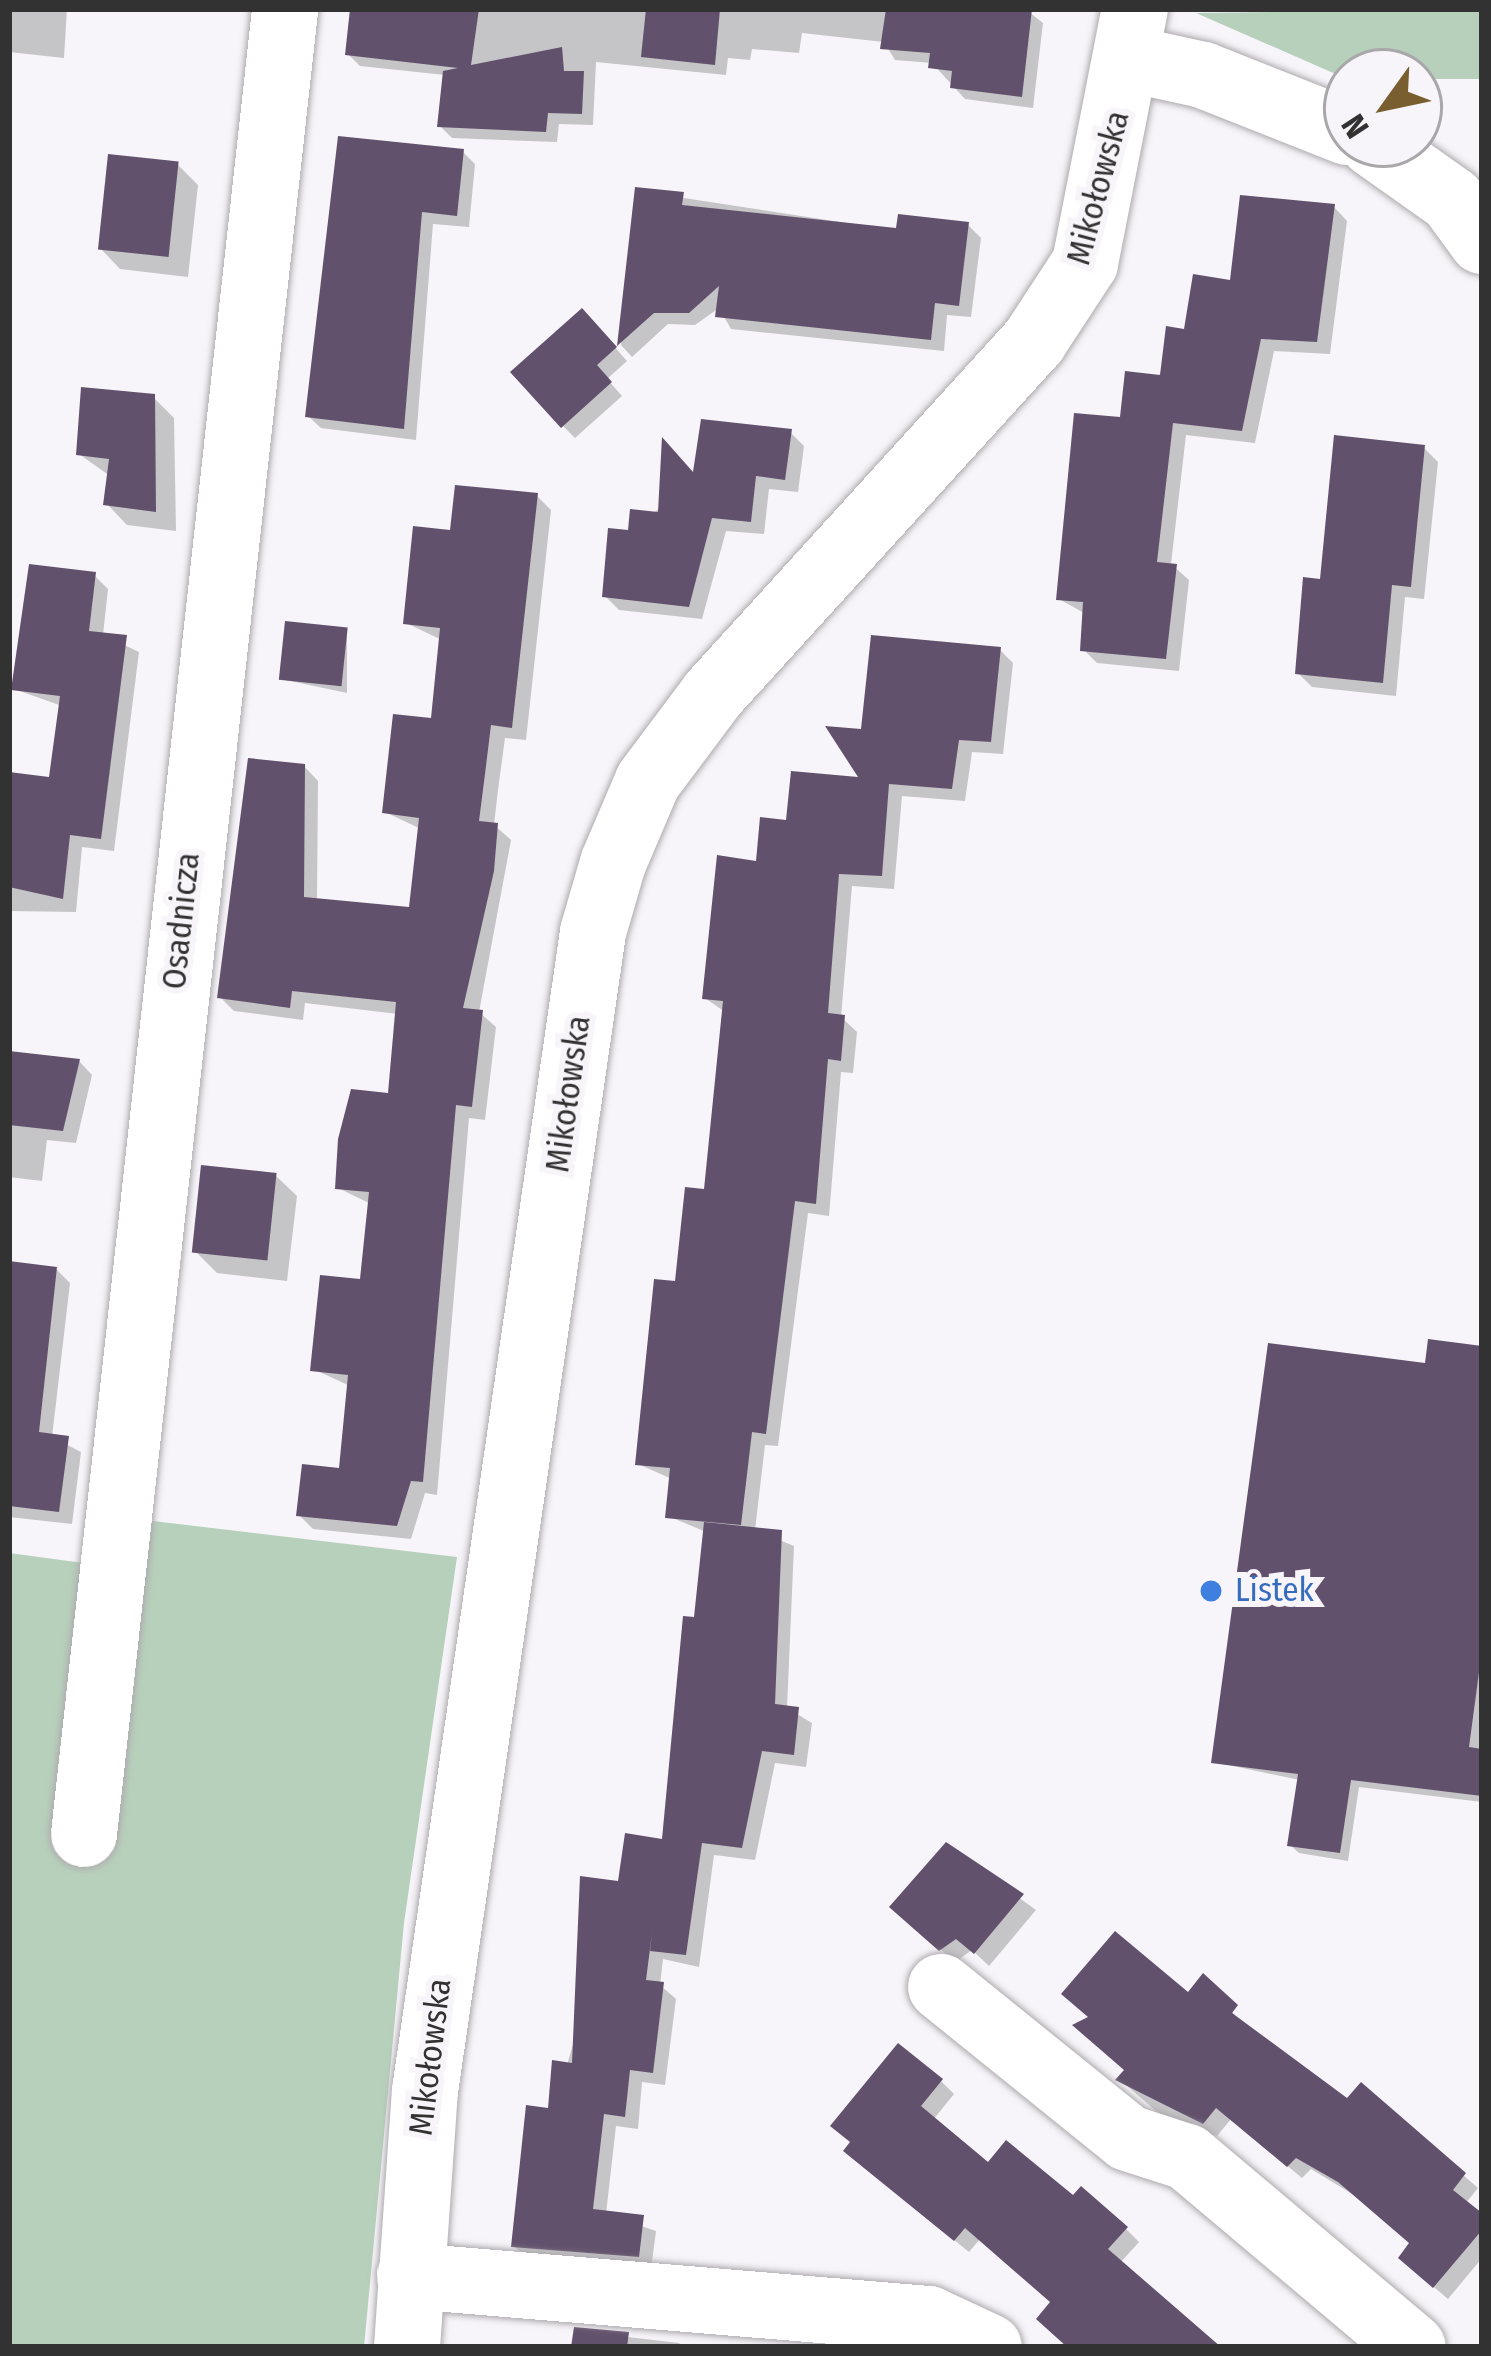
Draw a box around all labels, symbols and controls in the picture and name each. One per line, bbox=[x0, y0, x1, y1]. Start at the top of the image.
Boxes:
north arrow bbox=[1323, 48, 1443, 168]
street label: Mikołowska bbox=[1059, 107, 1139, 269]
text: N bbox=[1333, 107, 1377, 145]
street label: Osadnicza bbox=[155, 851, 209, 991]
street label: Mikołowska bbox=[538, 1013, 600, 1175]
place label: Listek bbox=[1235, 1571, 1314, 1611]
marker: Listek bbox=[1198, 1578, 1224, 1604]
street label: Mikołowska bbox=[402, 1976, 460, 2138]

